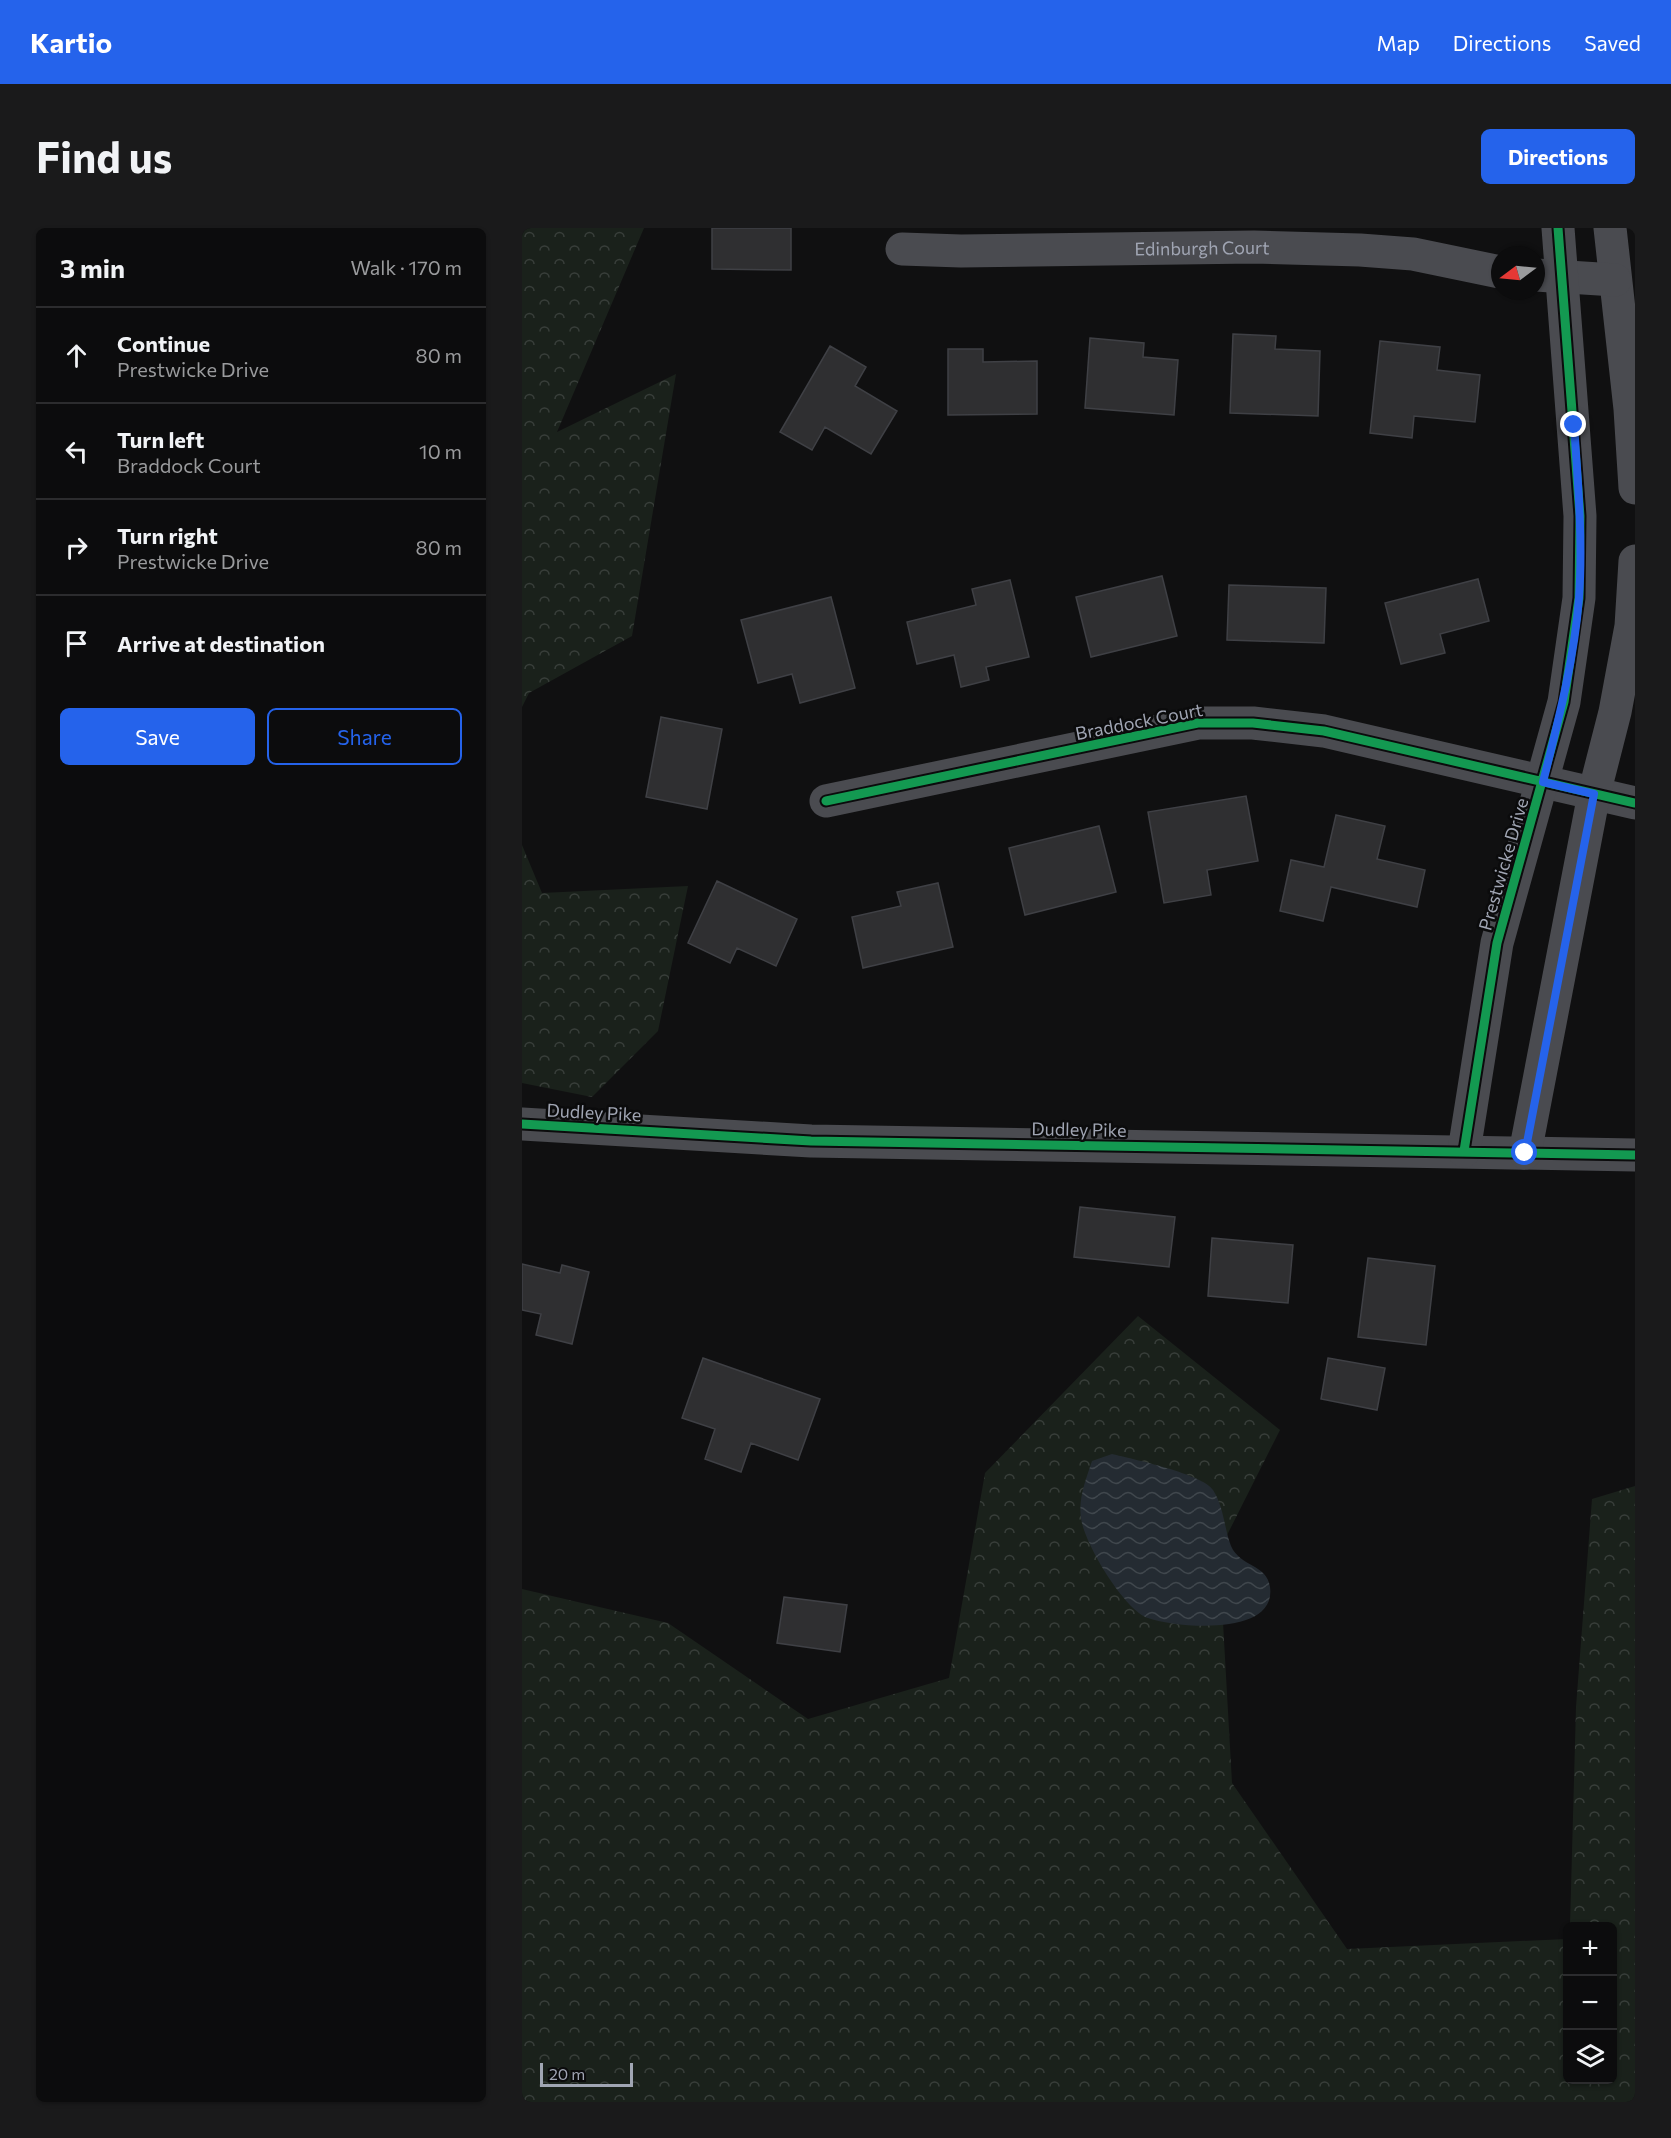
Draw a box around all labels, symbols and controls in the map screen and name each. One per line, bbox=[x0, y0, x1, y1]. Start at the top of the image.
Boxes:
text: Kartio bbox=[30, 25, 112, 59]
text: Map bbox=[1377, 30, 1420, 55]
text: Directions bbox=[1453, 30, 1551, 55]
text: Saved bbox=[1584, 30, 1641, 55]
button: Directions bbox=[1481, 129, 1635, 184]
text: Find us bbox=[36, 130, 172, 182]
street label: Edinburgh Court bbox=[1134, 236, 1270, 260]
north arrow bbox=[1491, 246, 1545, 300]
text: 3 min bbox=[60, 252, 125, 283]
text: Walk · 170 m bbox=[351, 255, 462, 279]
text: Continue bbox=[117, 330, 210, 357]
icon: ahead bbox=[60, 339, 93, 372]
text: 80 m bbox=[416, 343, 462, 367]
text: Prestwicke Drive bbox=[117, 357, 269, 381]
route end bbox=[1560, 411, 1586, 437]
text: Turn left bbox=[117, 426, 204, 453]
icon: left bbox=[60, 435, 93, 468]
text: 10 m bbox=[419, 439, 462, 463]
text: Braddock Court bbox=[117, 453, 261, 477]
text: Turn right bbox=[117, 522, 218, 549]
icon: right bbox=[60, 531, 93, 564]
text: 80 m bbox=[416, 535, 462, 559]
text: Prestwicke Drive bbox=[117, 549, 269, 573]
icon: arrive bbox=[60, 627, 93, 660]
text: Arrive at destination bbox=[117, 630, 325, 657]
street label: Braddock Court bbox=[1073, 698, 1205, 744]
button: Save bbox=[60, 708, 255, 765]
button: Share bbox=[267, 708, 462, 765]
street label: Prestwicke Drive bbox=[1474, 795, 1532, 933]
street label: Dudley Pike bbox=[546, 1099, 642, 1125]
street label: Dudley Pike bbox=[1031, 1117, 1127, 1141]
route start bbox=[1511, 1139, 1537, 1165]
map controls bbox=[1563, 1922, 1617, 2084]
button: + bbox=[1563, 1922, 1617, 1976]
button: − bbox=[1563, 1976, 1617, 2030]
button: layers bbox=[1563, 2030, 1617, 2084]
scale bar bbox=[540, 2060, 633, 2088]
text: 20 m bbox=[549, 2064, 585, 2083]

